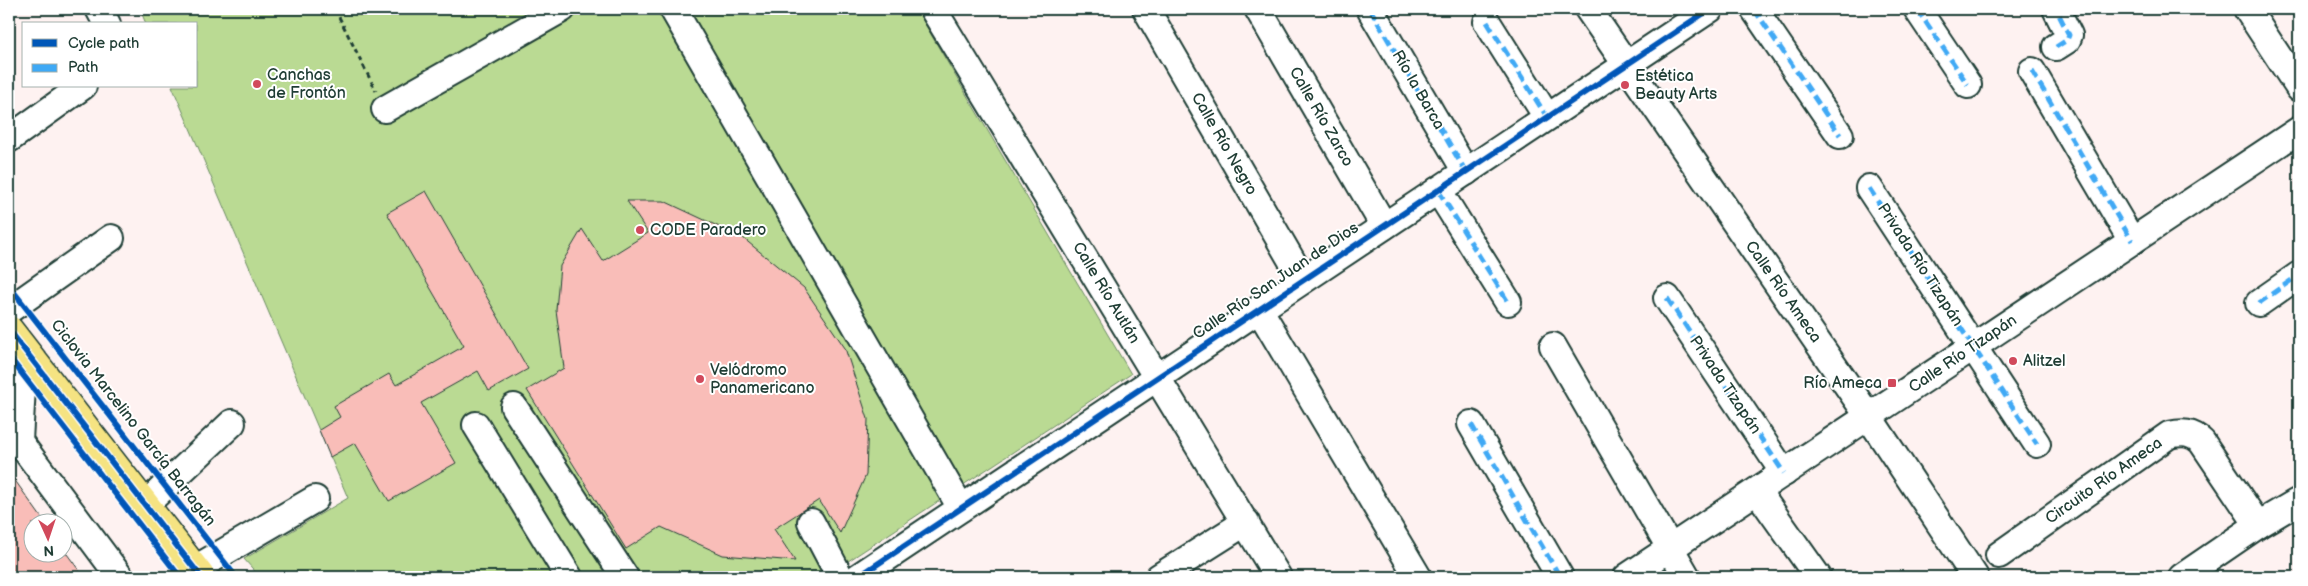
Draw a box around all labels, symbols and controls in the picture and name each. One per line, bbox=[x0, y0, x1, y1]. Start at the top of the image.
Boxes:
legend bbox=[22, 22, 198, 88]
text: Cycle path bbox=[68, 34, 139, 53]
street label: Río la Barca bbox=[1388, 47, 1448, 133]
text: Path bbox=[68, 58, 98, 77]
street label: Calle Río Zarco bbox=[1285, 64, 1357, 170]
place label: Canchas de Frontón bbox=[267, 66, 346, 103]
place label: Estética Beauty Arts bbox=[1635, 67, 1717, 104]
marker: Canchas de Frontón bbox=[251, 78, 263, 90]
marker: Estética Beauty Arts bbox=[1619, 79, 1631, 91]
street label: Calle Río Negro bbox=[1187, 89, 1261, 199]
street label: Privada Río Tizapán bbox=[1873, 200, 1967, 330]
street label: Calle Río San Juan de Dios bbox=[1190, 218, 1363, 344]
place label: CODE Paradero bbox=[650, 221, 766, 240]
marker: CODE Paradero bbox=[634, 224, 646, 236]
street label: Calle Río Ameca bbox=[1741, 237, 1825, 347]
street label: Calle Río Autlán bbox=[1068, 239, 1144, 347]
street label: Calle Río Tizapán bbox=[1905, 311, 2021, 397]
street label: Ciclovia Marcelino García Barragán bbox=[46, 316, 220, 530]
street label: Privada Tizapán bbox=[1685, 332, 1765, 438]
place label: Alitzel bbox=[2023, 352, 2065, 371]
marker: Alitzel bbox=[2007, 355, 2019, 367]
place label: Velódromo Panamericano bbox=[710, 361, 814, 398]
marker: Velódromo Panamericano bbox=[694, 373, 706, 385]
place label: Río Ameca bbox=[1803, 374, 1882, 393]
marker: Río Ameca bbox=[1886, 377, 1898, 389]
street label: Circuito Río Ameca bbox=[2042, 434, 2166, 528]
north arrow bbox=[22, 514, 72, 564]
text: N bbox=[43, 542, 54, 559]

